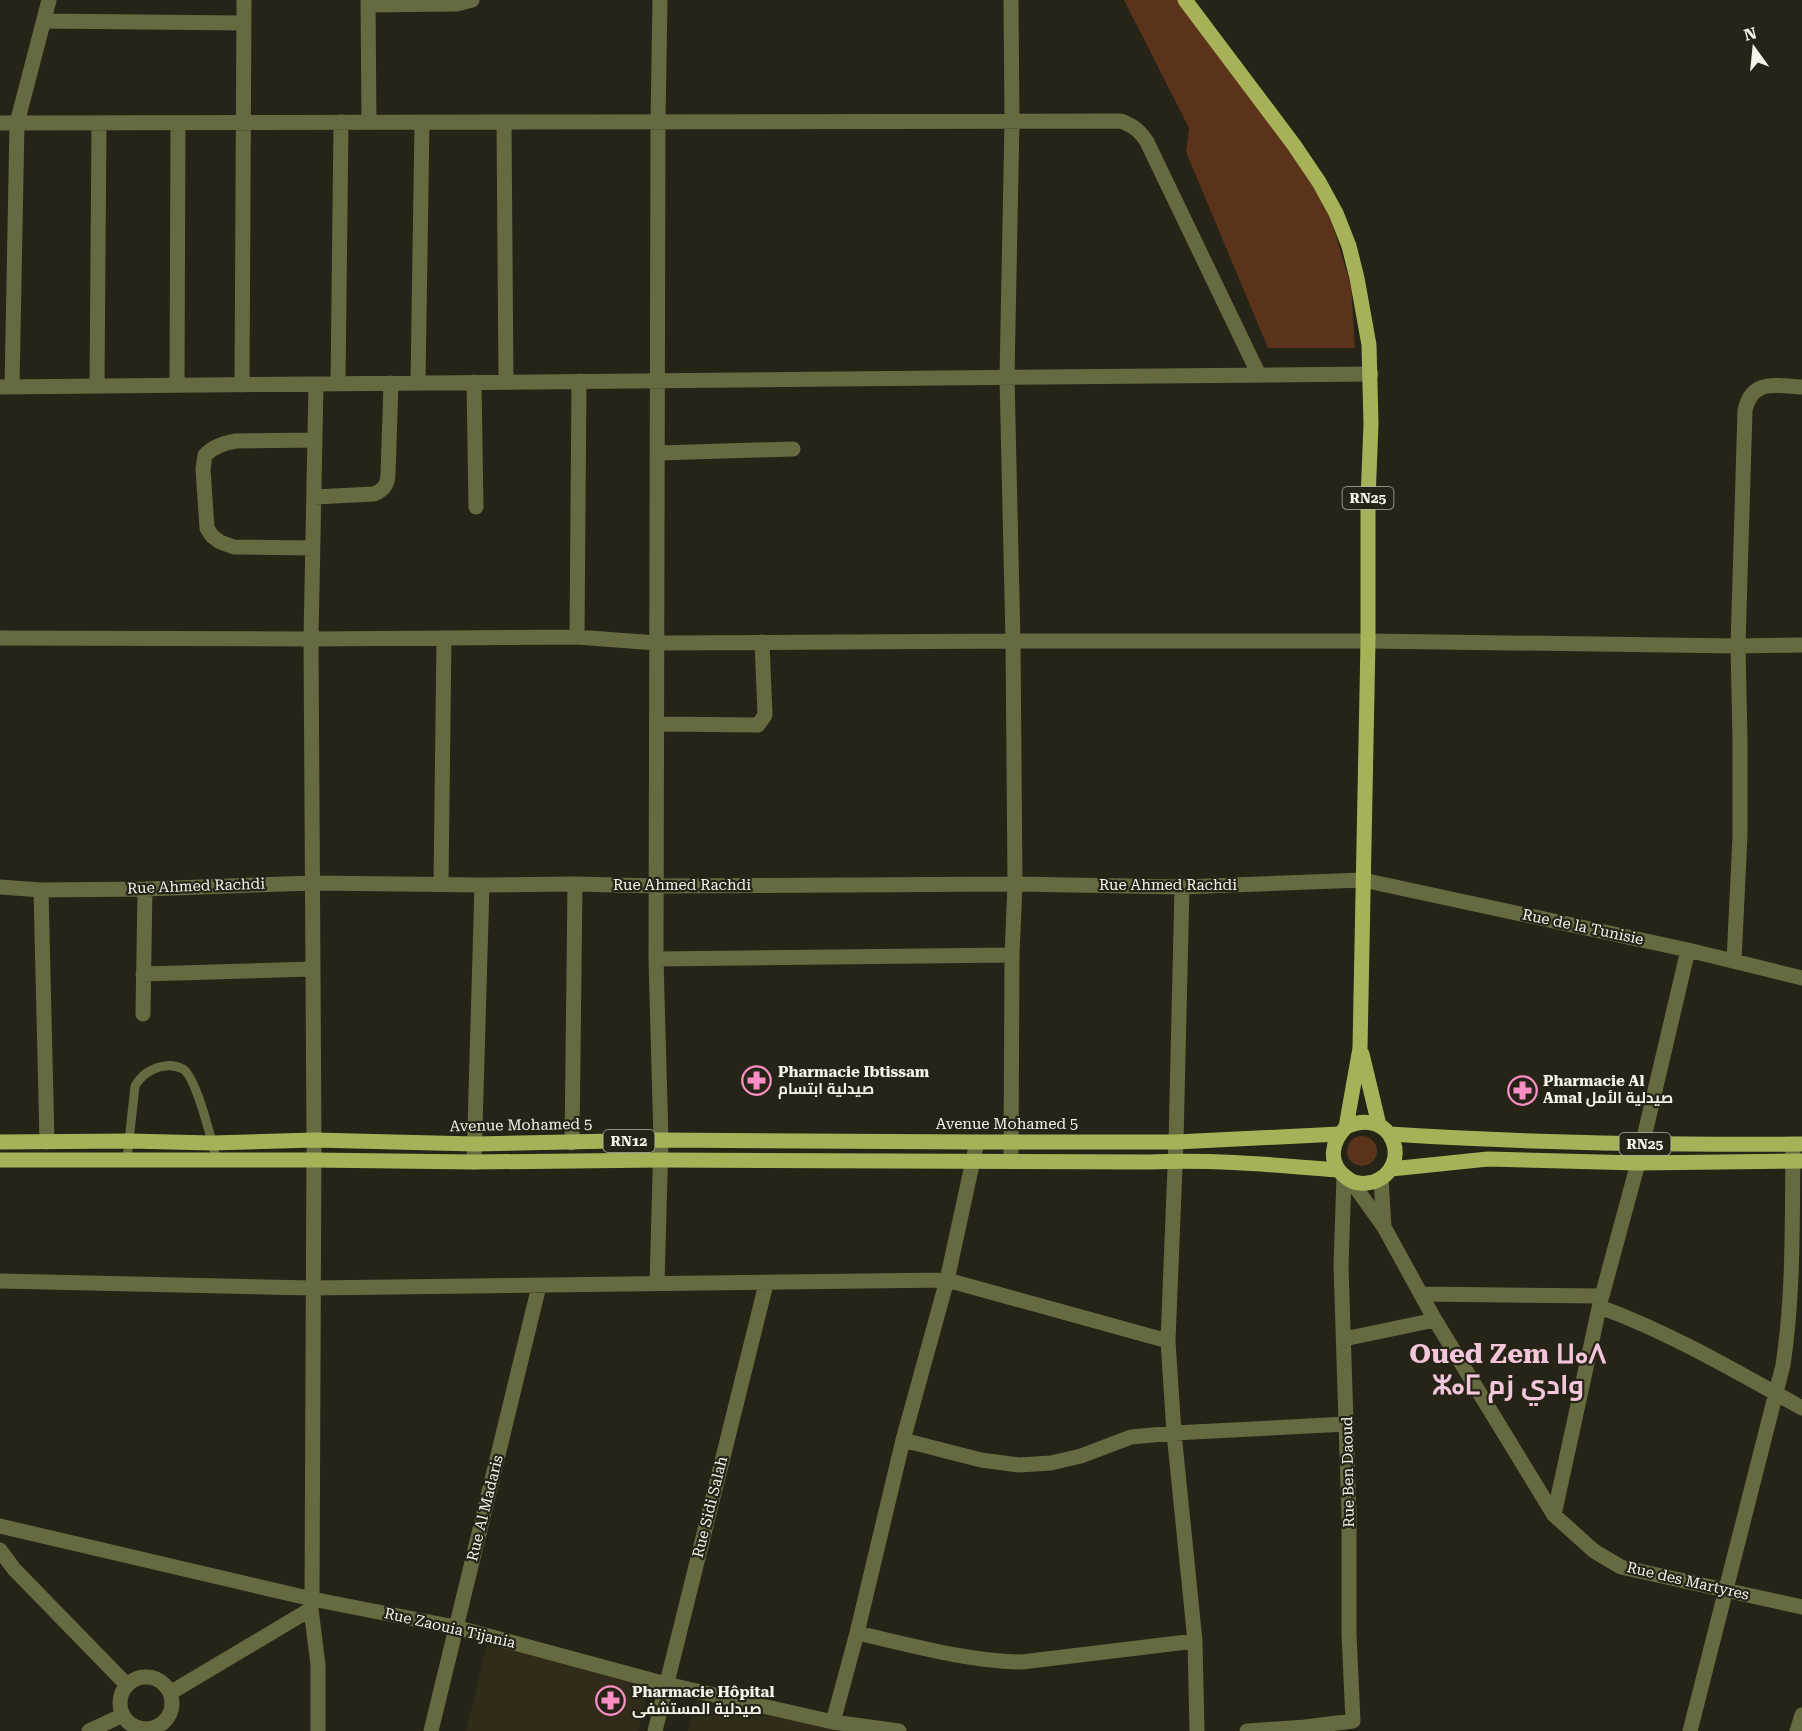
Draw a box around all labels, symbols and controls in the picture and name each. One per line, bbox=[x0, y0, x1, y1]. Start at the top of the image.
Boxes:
north arrow bbox=[1724, 18, 1784, 78]
text: N bbox=[1742, 23, 1759, 45]
road number: RN25 bbox=[1342, 487, 1394, 509]
street label: Rue Ahmed Rachdi bbox=[127, 875, 266, 897]
street label: Rue Ahmed Rachdi bbox=[613, 876, 751, 894]
street label: Rue Ahmed Rachdi bbox=[1099, 876, 1237, 894]
street label: Rue de la Tunisie bbox=[1521, 905, 1645, 949]
place label: Pharmacie Ibtissam صيدلية ابتسام bbox=[778, 1063, 930, 1099]
pharmacy icon: Pharmacie Ibtissam صيدلية ابتسام bbox=[741, 1065, 773, 1097]
place label: Pharmacie Al Amal صيدلية الأمل bbox=[1543, 1072, 1673, 1107]
pharmacy icon: Pharmacie Al Amal صيدلية الأمل bbox=[1506, 1074, 1538, 1106]
street label: Avenue Mohamed 5 bbox=[450, 1115, 592, 1135]
street label: Avenue Mohamed 5 bbox=[936, 1115, 1078, 1133]
road number: RN12 bbox=[604, 1130, 654, 1152]
road number: RN25 bbox=[1620, 1133, 1670, 1155]
district label: Oued Zem ⵡⴰⴷ ⵣⴰⵎ وادي زم bbox=[1409, 1338, 1607, 1406]
street label: Rue Ben Daoud bbox=[1338, 1416, 1358, 1528]
street label: Rue Al Madaris bbox=[463, 1453, 507, 1563]
street label: Rue Sidi Salah bbox=[689, 1454, 731, 1560]
street label: Rue des Martyres bbox=[1625, 1558, 1751, 1604]
street label: Rue Zaouia Tijania bbox=[383, 1604, 517, 1652]
place label: Pharmacie Hôpital صيدلية المستشفى bbox=[632, 1683, 774, 1718]
pharmacy icon: Pharmacie Hôpital صيدلية المستشفى bbox=[595, 1685, 627, 1717]

